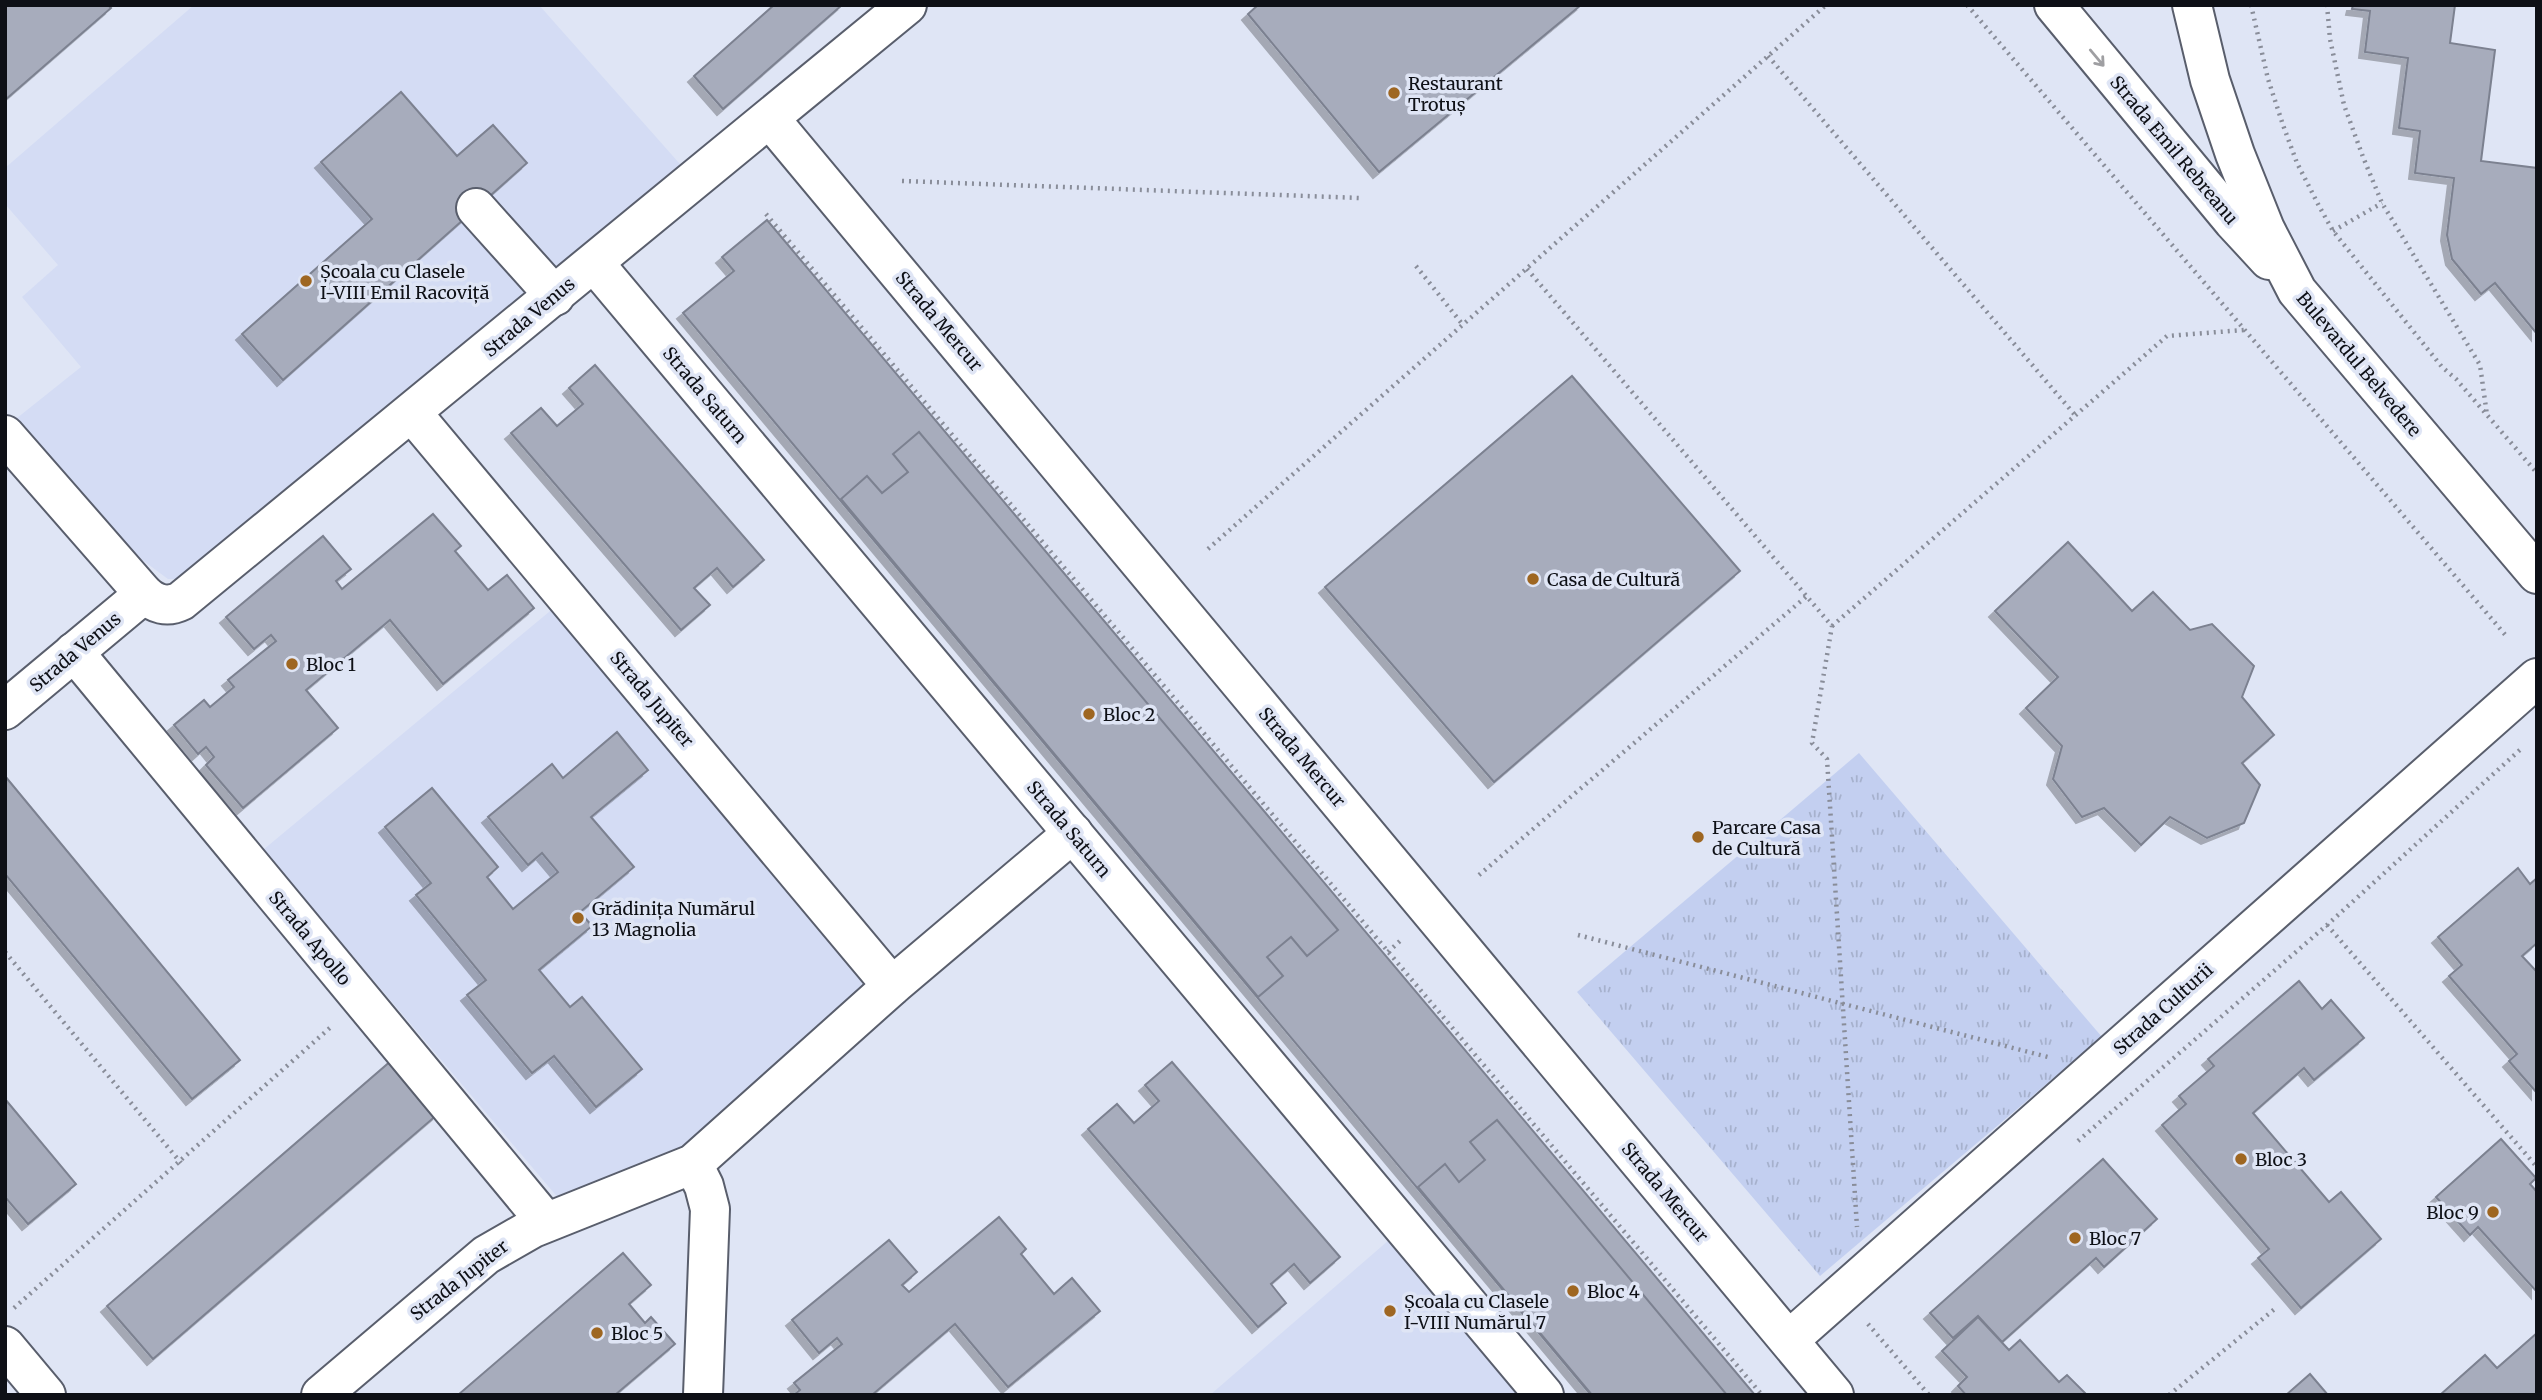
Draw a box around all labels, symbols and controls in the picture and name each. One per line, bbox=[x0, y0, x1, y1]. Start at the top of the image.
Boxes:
one-way arrow bbox=[2090, 48, 2105, 66]
street label: Strada Emil Rebreanu bbox=[2105, 71, 2243, 229]
place label: Restaurant Trotuș bbox=[1408, 72, 1503, 116]
marker: Restaurant Trotuș bbox=[1386, 85, 1402, 101]
place label: Școala cu Clasele I-VIII Emil Racoviță bbox=[320, 260, 490, 304]
street label: Strada Mercur bbox=[891, 266, 987, 376]
street label: Strada Venus bbox=[479, 272, 579, 362]
marker: Școala cu Clasele I-VIII Emil Racoviță bbox=[298, 273, 314, 289]
street label: Bulevardul Belvedere bbox=[2292, 287, 2426, 441]
street label: Strada Saturn bbox=[658, 342, 752, 448]
place label: Casa de Cultură bbox=[1547, 568, 1681, 591]
marker: Casa de Cultură bbox=[1525, 571, 1541, 587]
street label: Strada Venus bbox=[25, 607, 125, 697]
street label: Strada Jupiter bbox=[605, 646, 699, 752]
place label: Bloc 1 bbox=[306, 653, 356, 676]
marker: Bloc 1 bbox=[284, 656, 300, 672]
street label: Strada Mercur bbox=[1254, 702, 1350, 812]
place label: Bloc 2 bbox=[1103, 703, 1156, 726]
marker: Bloc 2 bbox=[1081, 706, 1097, 722]
street label: Strada Saturn bbox=[1022, 776, 1116, 882]
place label: Parcare Casa de Cultură bbox=[1712, 816, 1821, 860]
marker: Parcare Casa de Cultură bbox=[1690, 829, 1706, 845]
street label: Strada Apollo bbox=[264, 886, 356, 990]
place label: Grădinița Numărul 13 Magnolia bbox=[592, 897, 755, 941]
marker: Grădinița Numărul 13 Magnolia bbox=[570, 910, 586, 926]
street label: Strada Culturii bbox=[2108, 958, 2218, 1060]
street label: Strada Mercur bbox=[1617, 1137, 1713, 1247]
place label: Bloc 3 bbox=[2255, 1148, 2307, 1171]
marker: Bloc 3 bbox=[2233, 1151, 2249, 1167]
place label: Bloc 9 bbox=[2426, 1201, 2479, 1224]
marker: Bloc 9 bbox=[2485, 1204, 2501, 1220]
place label: Bloc 7 bbox=[2089, 1227, 2141, 1250]
marker: Bloc 7 bbox=[2067, 1230, 2083, 1246]
street label: Strada Jupiter bbox=[405, 1235, 513, 1325]
place label: Bloc 4 bbox=[1587, 1280, 1640, 1303]
marker: Bloc 4 bbox=[1565, 1283, 1581, 1299]
place label: Școala cu Clasele I-VIII Numărul 7 bbox=[1404, 1290, 1549, 1334]
marker: Școala cu Clasele I-VIII Numărul 7 bbox=[1382, 1303, 1398, 1319]
place label: Bloc 5 bbox=[611, 1322, 663, 1345]
marker: Bloc 5 bbox=[589, 1325, 605, 1341]

